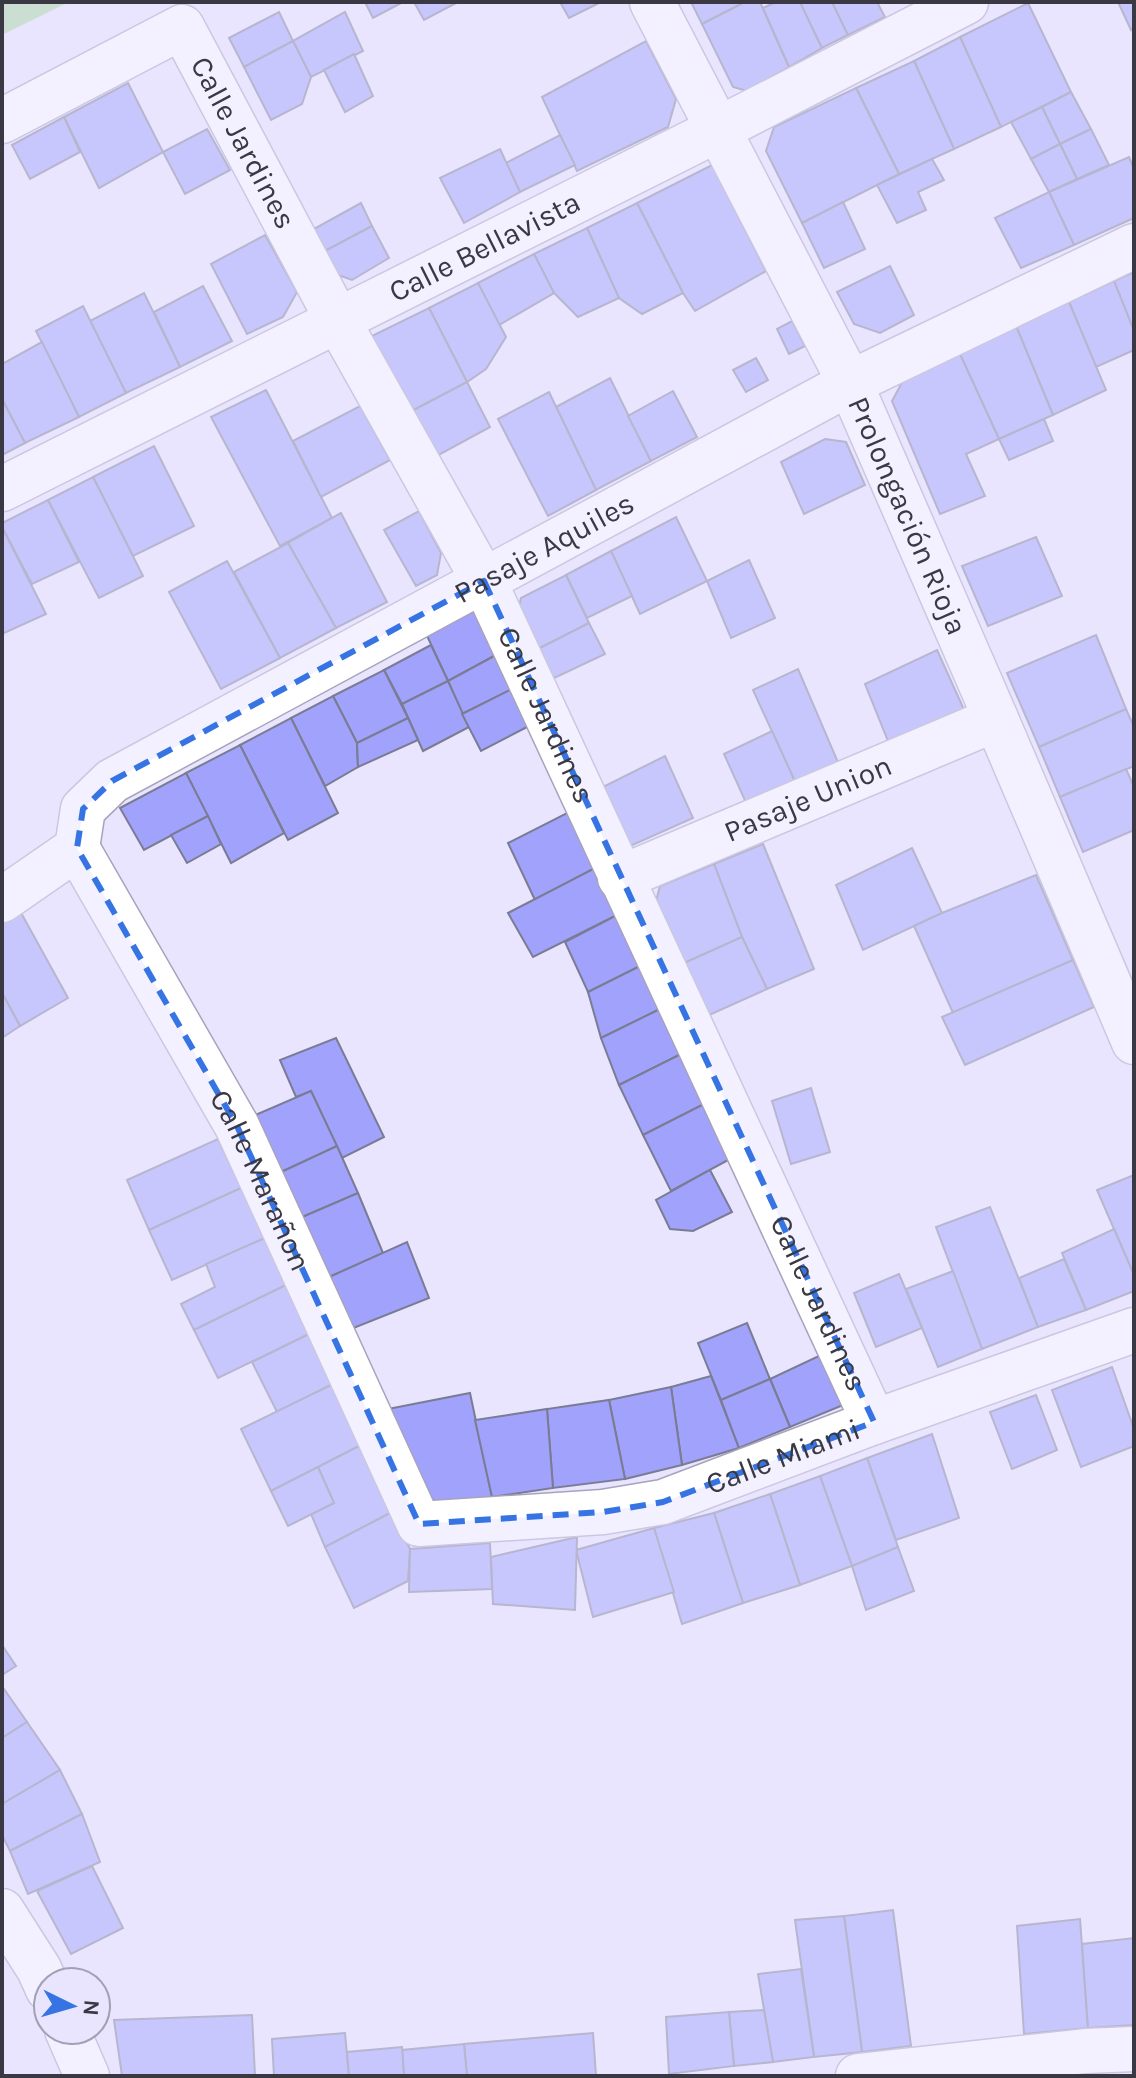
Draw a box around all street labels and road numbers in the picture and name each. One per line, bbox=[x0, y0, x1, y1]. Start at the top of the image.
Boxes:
street label: Calle Jardines bbox=[183, 50, 304, 235]
street label: Calle Bellavista bbox=[383, 184, 586, 310]
street label: Prolongación Rioja bbox=[840, 391, 975, 640]
street label: Pasaje Aquiles bbox=[448, 485, 640, 611]
street label: Calle Jardines bbox=[490, 622, 602, 809]
street label: Pasaje Union bbox=[719, 747, 897, 850]
street label: Calle Marañon bbox=[202, 1083, 319, 1277]
street label: Calle Jardines bbox=[763, 1209, 875, 1397]
street label: Calle Miami bbox=[701, 1411, 865, 1502]

